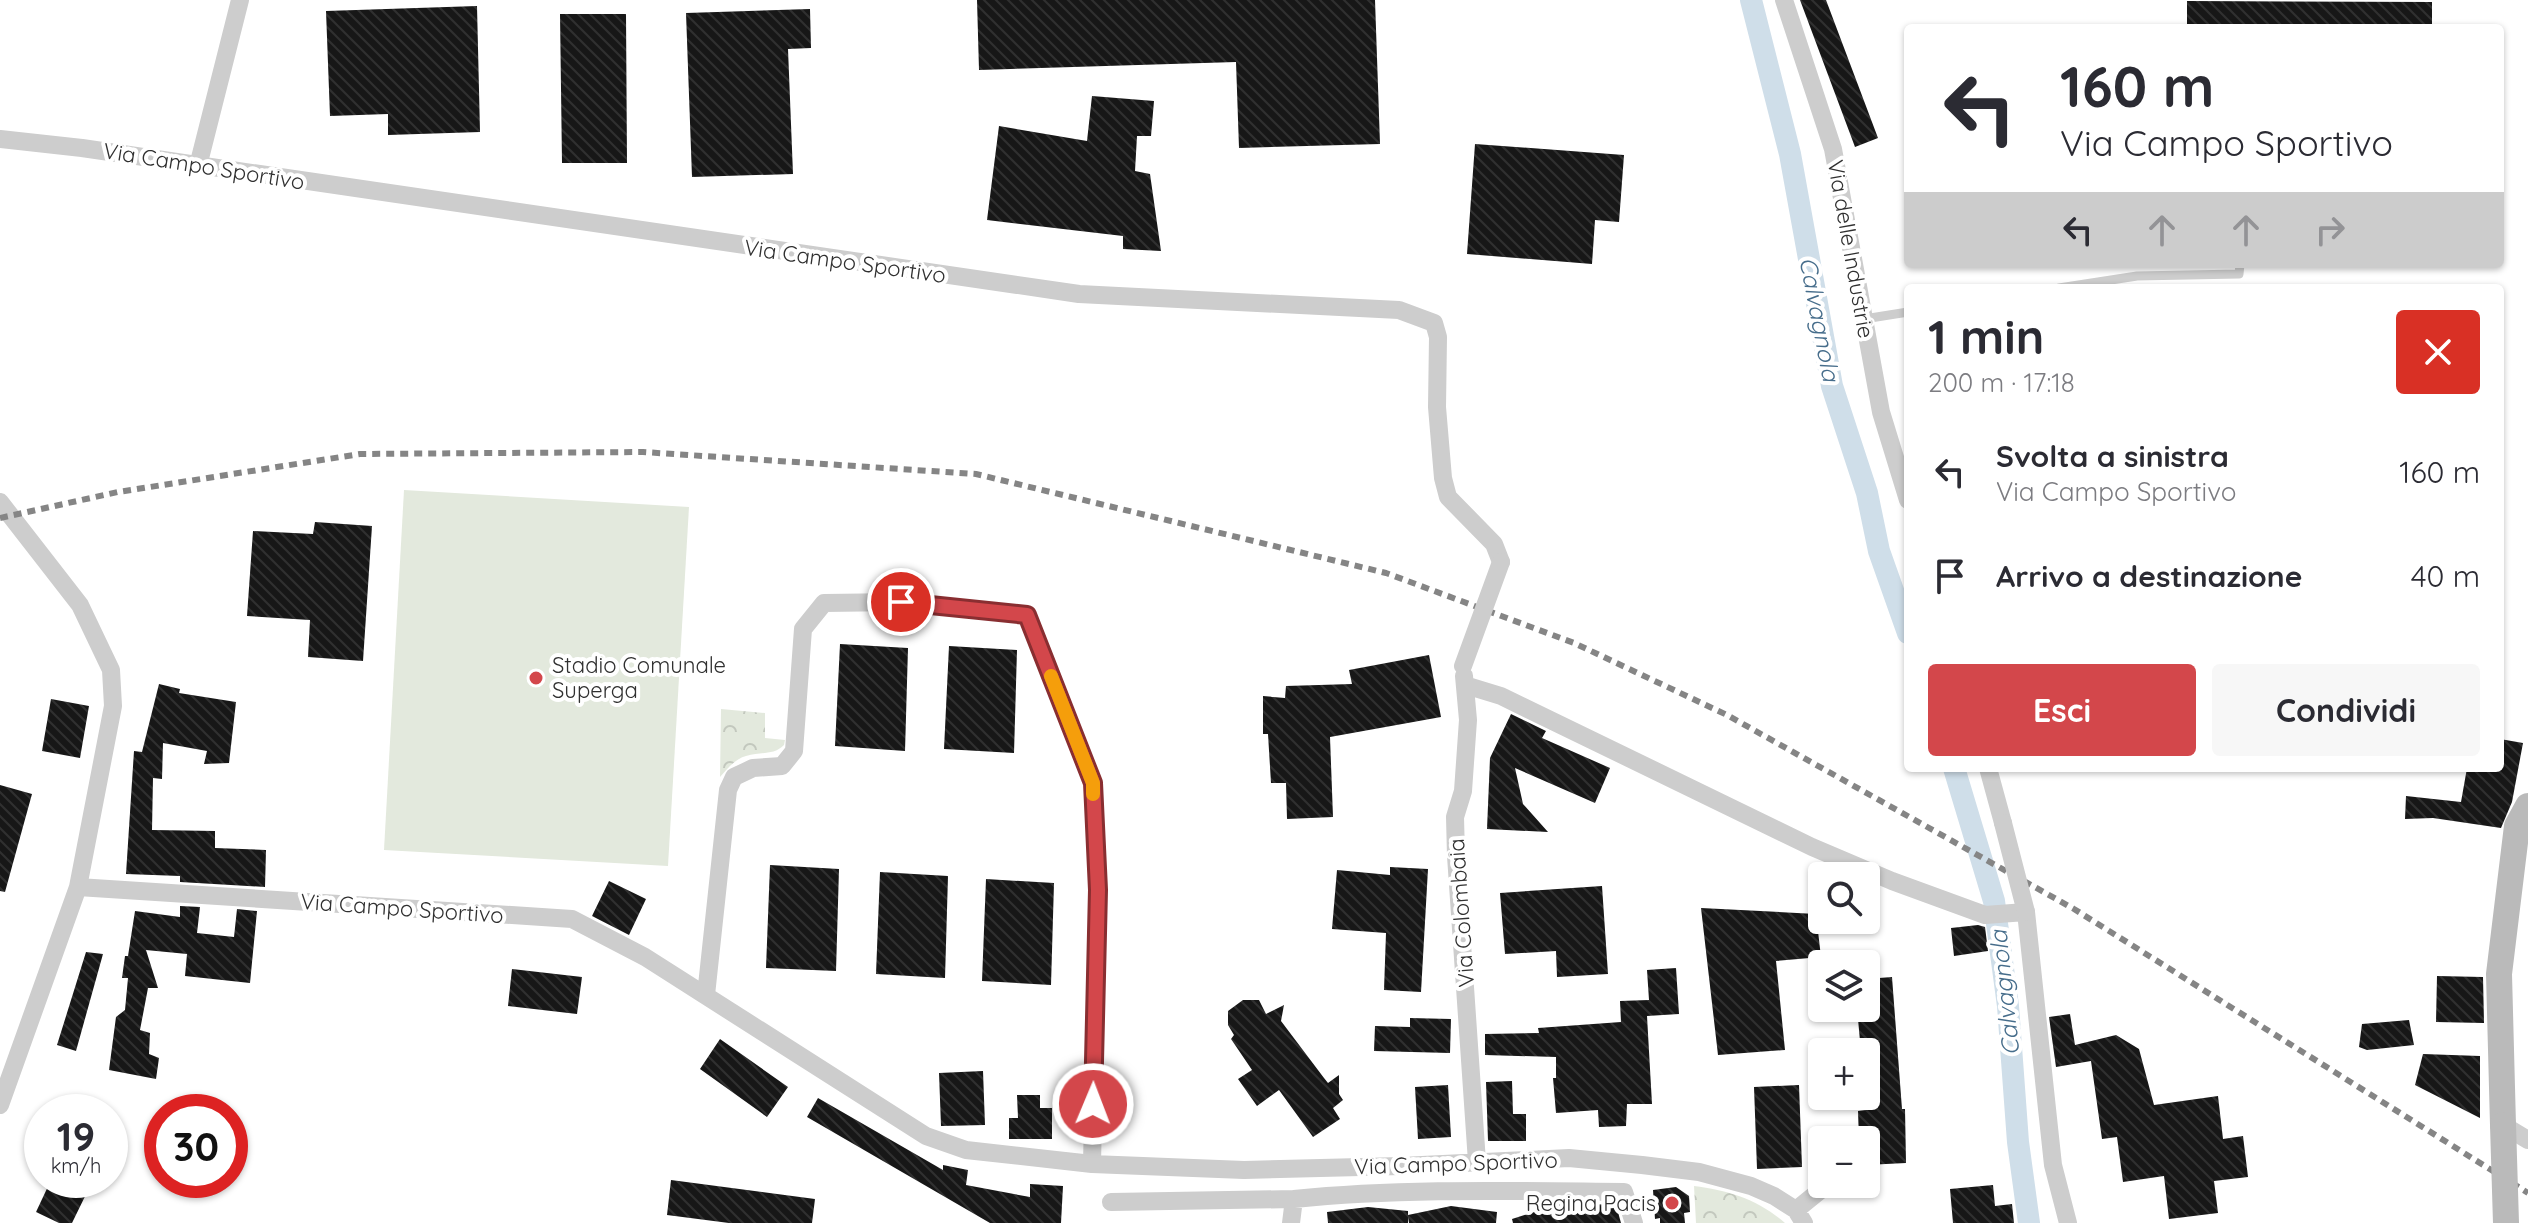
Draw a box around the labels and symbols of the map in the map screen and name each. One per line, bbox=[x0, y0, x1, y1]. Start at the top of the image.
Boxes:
street label: Via Campo Sportivo bbox=[101, 136, 307, 196]
street label: Via delle Industrie bbox=[1822, 158, 1880, 340]
street label: Via Campo Sportivo bbox=[742, 233, 948, 289]
water label: Calvagnola bbox=[1793, 254, 1847, 385]
pin bbox=[867, 568, 935, 636]
place label: Stadio Comunale Superga bbox=[552, 651, 726, 704]
marker: Stadio Comunale Superga bbox=[527, 669, 545, 687]
street label: Via Colombaia bbox=[1442, 838, 1480, 988]
street label: Via Campo Sportivo bbox=[300, 887, 504, 929]
water label: Calvagnola bbox=[1982, 927, 2025, 1057]
position arrow bbox=[1051, 1062, 1135, 1146]
speed limit sign: 30 bbox=[144, 1094, 248, 1198]
street label: Via Campo Sportivo bbox=[1354, 1145, 1558, 1181]
place label: Regina Pacis bbox=[1526, 1189, 1656, 1217]
marker: Regina Pacis bbox=[1663, 1194, 1681, 1212]

